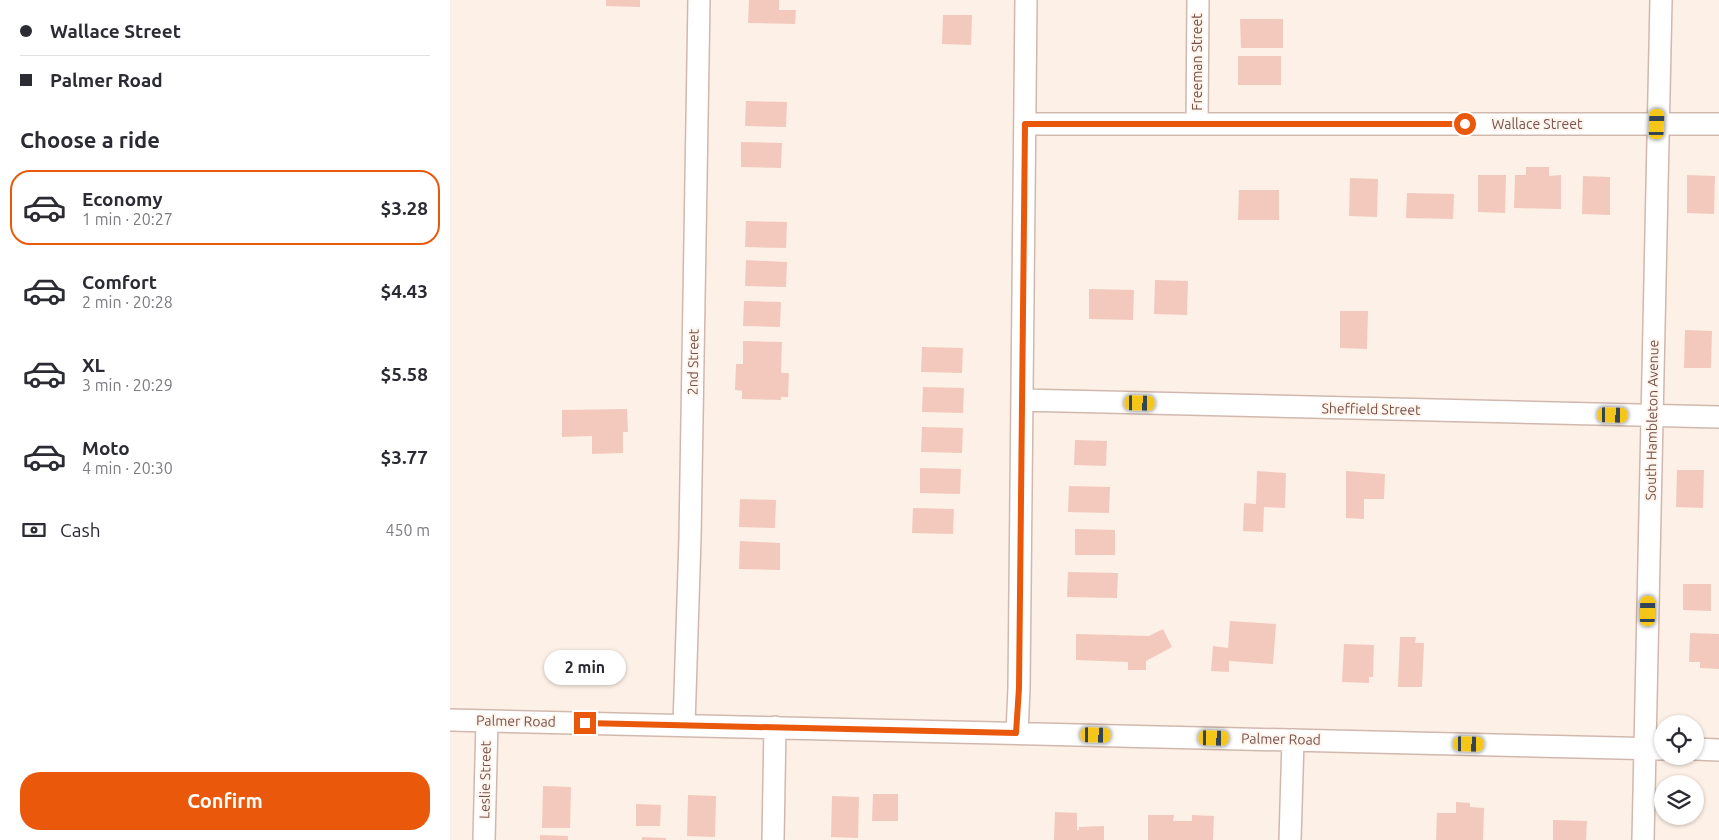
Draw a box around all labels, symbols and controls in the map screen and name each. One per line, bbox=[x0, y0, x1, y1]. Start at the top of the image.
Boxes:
street label: Freeman Street bbox=[1189, 13, 1205, 111]
text: Wallace Street bbox=[50, 20, 181, 42]
text: Palmer Road bbox=[50, 69, 163, 91]
car bbox=[1648, 109, 1665, 139]
route start bbox=[1454, 113, 1476, 135]
street label: Wallace Street bbox=[1492, 116, 1583, 132]
text: Choose a ride bbox=[20, 127, 160, 152]
icon: car bbox=[22, 185, 67, 230]
text: Economy bbox=[82, 188, 163, 210]
text: $3.28 bbox=[380, 197, 428, 219]
text: 1 min · 20:27 bbox=[82, 210, 173, 228]
icon: car bbox=[22, 268, 67, 313]
text: Comfort bbox=[82, 271, 157, 293]
text: $4.43 bbox=[380, 280, 428, 302]
text: 2 min · 20:28 bbox=[82, 293, 173, 311]
street label: 2nd Street bbox=[684, 328, 702, 395]
street label: South Hambleton Avenue bbox=[1643, 339, 1661, 501]
icon: car bbox=[22, 351, 67, 396]
text: XL bbox=[82, 354, 105, 376]
text: $5.58 bbox=[380, 363, 428, 385]
text: 3 min · 20:29 bbox=[82, 376, 173, 394]
car bbox=[1124, 395, 1155, 411]
street label: Sheffield Street bbox=[1321, 400, 1421, 418]
car bbox=[1597, 407, 1628, 423]
icon: car bbox=[22, 434, 67, 479]
text: Moto bbox=[82, 437, 130, 459]
text: $3.77 bbox=[380, 446, 428, 468]
text: 4 min · 20:30 bbox=[82, 459, 173, 477]
icon: cash bbox=[20, 516, 48, 544]
text: Cash bbox=[60, 519, 101, 541]
text: 450 m bbox=[385, 521, 430, 539]
car bbox=[1640, 596, 1655, 626]
callout: 2 min bbox=[544, 650, 626, 686]
text: 2 min bbox=[565, 658, 605, 676]
street label: Palmer Road bbox=[476, 712, 556, 730]
route end bbox=[574, 712, 596, 734]
map controls bbox=[1654, 715, 1704, 825]
button: locate bbox=[1654, 715, 1704, 765]
car bbox=[1080, 727, 1111, 743]
car bbox=[1198, 730, 1229, 746]
street label: Palmer Road bbox=[1241, 730, 1321, 748]
car bbox=[1453, 736, 1484, 752]
street label: Leslie Street bbox=[476, 740, 494, 819]
button: Confirm bbox=[20, 772, 430, 830]
button: layers bbox=[1654, 775, 1704, 825]

